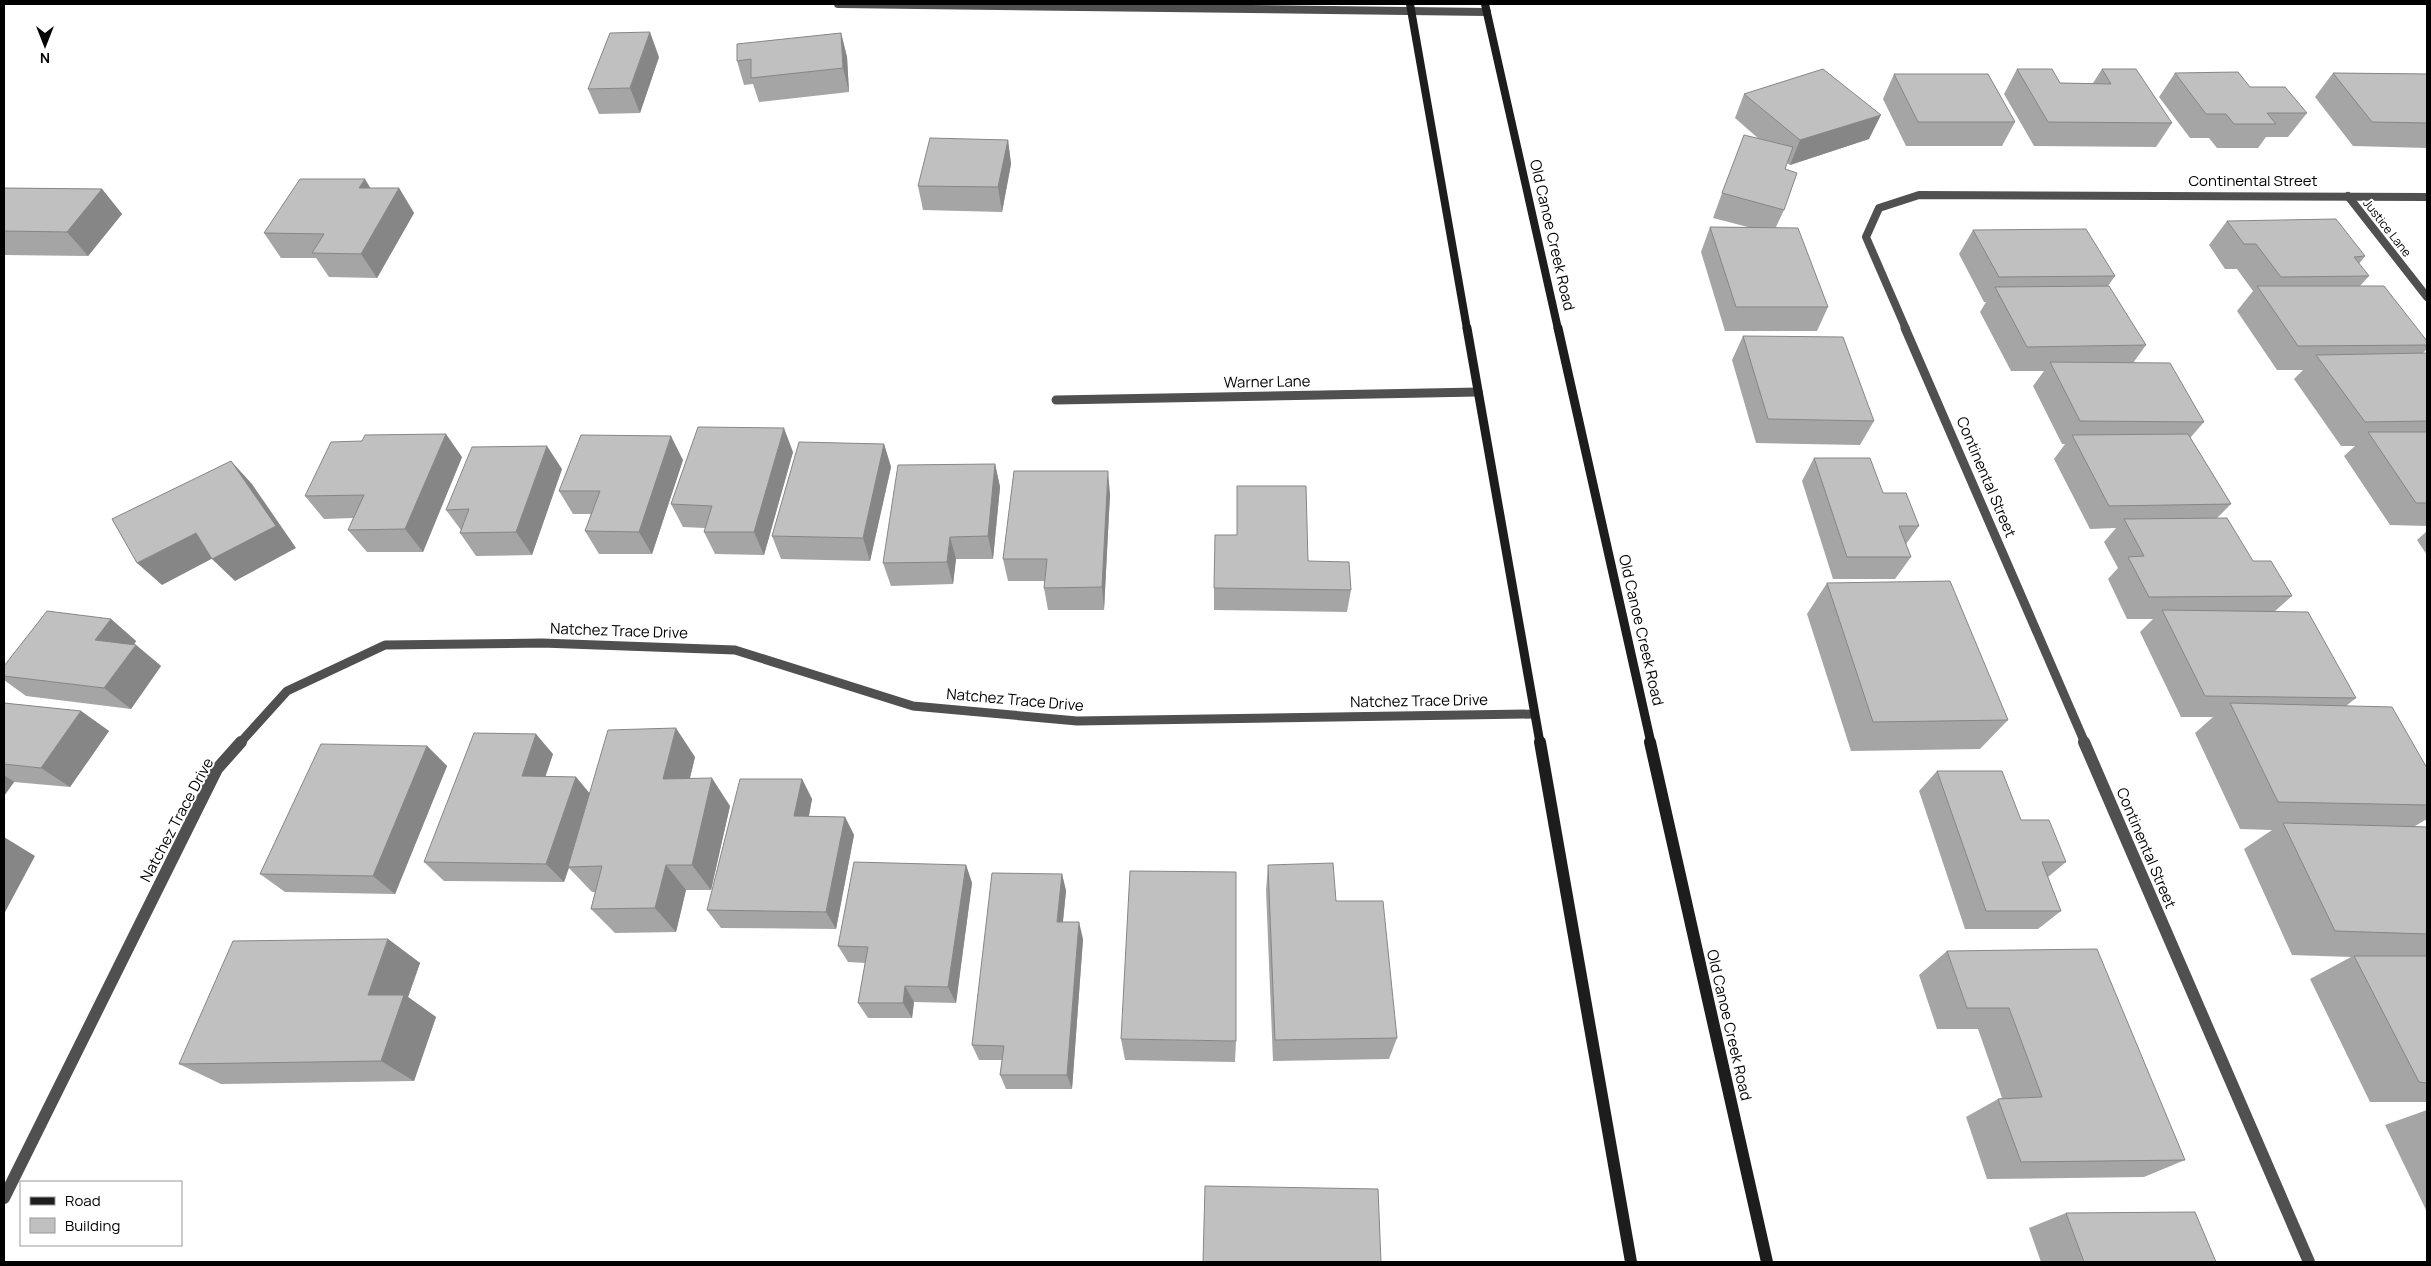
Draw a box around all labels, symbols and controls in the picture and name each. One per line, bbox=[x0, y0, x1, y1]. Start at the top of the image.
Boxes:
north arrow bbox=[20, 20, 70, 70]
text: N bbox=[40, 49, 50, 68]
street label: Old Canoe Creek Road bbox=[1525, 157, 1580, 312]
street label: Continental Street bbox=[2188, 170, 2318, 191]
street label: Justice Lane bbox=[2359, 195, 2415, 260]
street label: Warner Lane bbox=[1223, 370, 1311, 393]
street label: Continental Street bbox=[1952, 413, 2021, 540]
street label: Old Canoe Creek Road bbox=[1614, 552, 1669, 707]
street label: Natchez Trace Drive bbox=[550, 618, 688, 643]
street label: Natchez Trace Drive bbox=[945, 683, 1085, 716]
street label: Natchez Trace Drive bbox=[1350, 689, 1488, 712]
street label: Natchez Trace Drive bbox=[135, 754, 218, 886]
street label: Continental Street bbox=[2112, 784, 2181, 911]
street label: Old Canoe Creek Road bbox=[1702, 947, 1757, 1102]
legend bbox=[20, 1181, 182, 1246]
text: Road bbox=[65, 1190, 101, 1211]
text: Building bbox=[65, 1215, 120, 1236]

